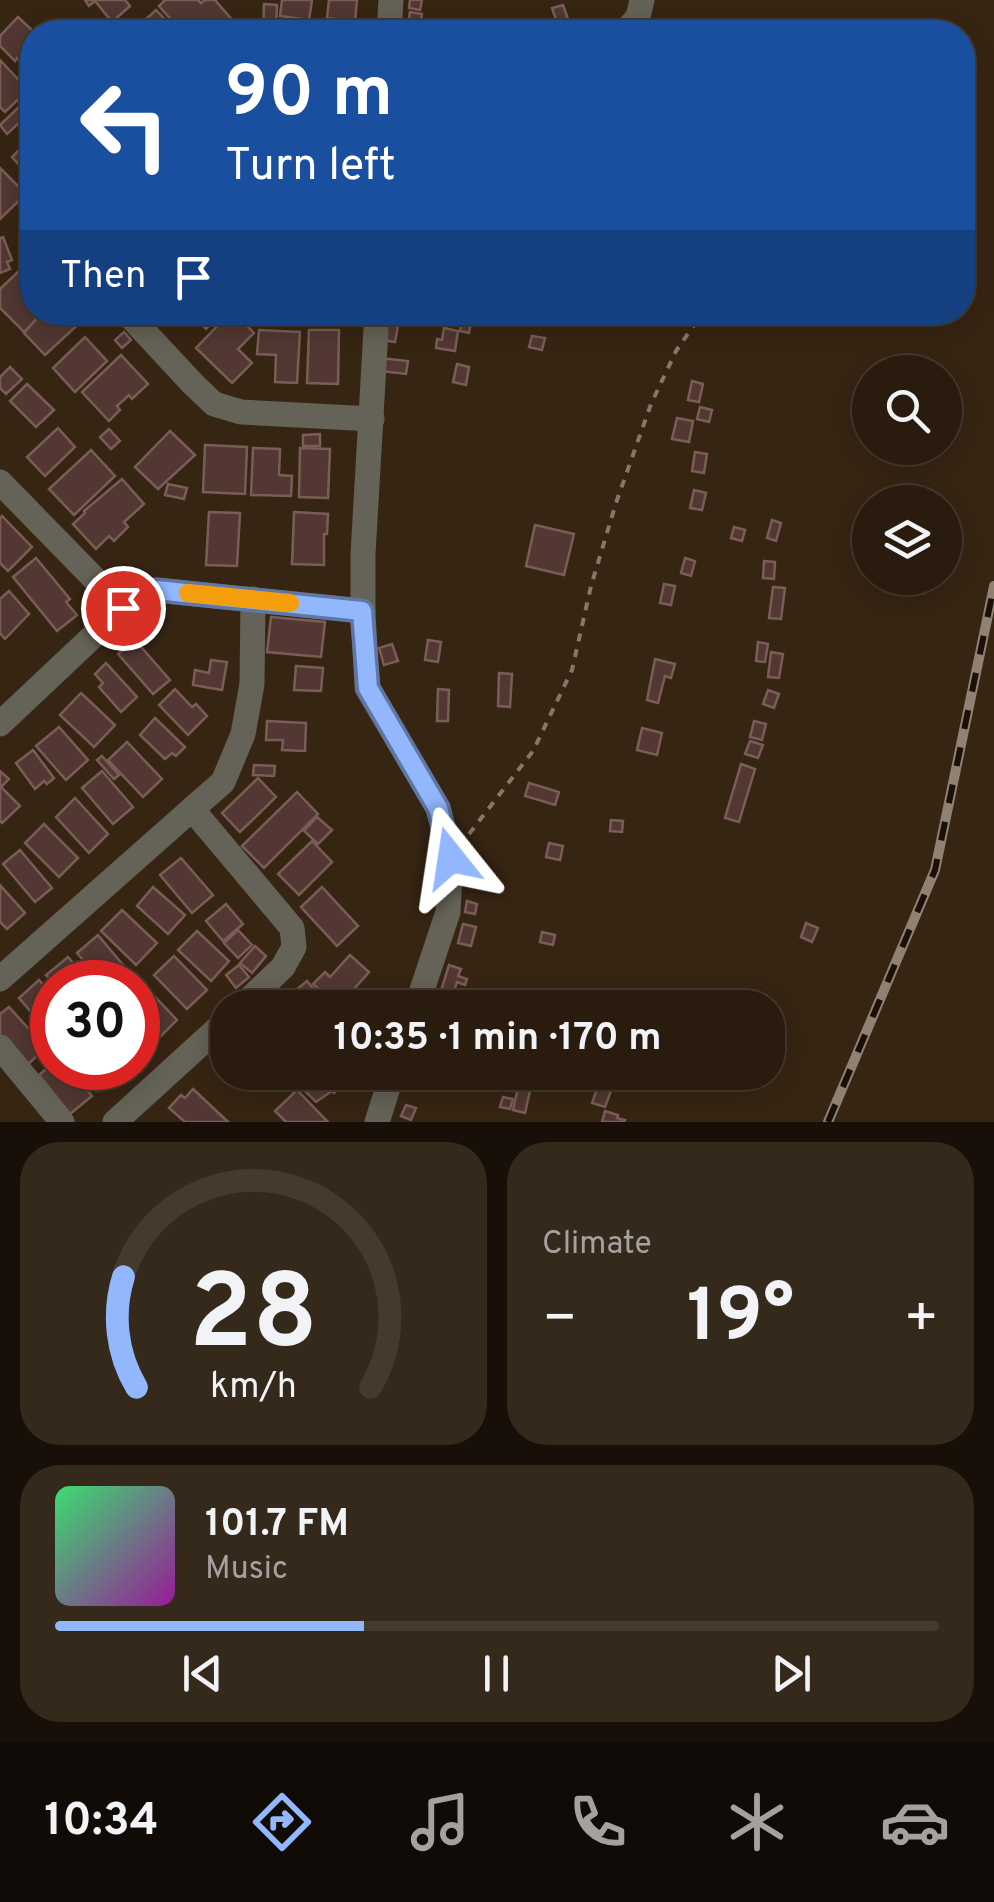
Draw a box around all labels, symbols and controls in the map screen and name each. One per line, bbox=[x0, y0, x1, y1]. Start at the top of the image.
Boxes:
text: 90 m bbox=[225, 52, 393, 141]
icon: left bbox=[60, 60, 190, 190]
text: Turn left bbox=[225, 139, 396, 196]
icon: arrive bbox=[166, 250, 221, 305]
text: Then bbox=[60, 253, 146, 302]
map controls bbox=[852, 355, 962, 595]
button: search bbox=[852, 355, 962, 465]
button: layers bbox=[852, 485, 962, 595]
pin bbox=[81, 566, 166, 651]
icon: arrive bbox=[96, 581, 151, 636]
position arrow bbox=[399, 806, 503, 910]
speed limit sign: 30 bbox=[30, 960, 160, 1090]
text: 10:35 · 1 min · 170 m bbox=[334, 1015, 662, 1064]
text: Climate bbox=[542, 1225, 652, 1265]
text: 28 bbox=[189, 1253, 318, 1385]
text: 19° bbox=[687, 1273, 794, 1368]
text: − bbox=[542, 1286, 577, 1356]
text: + bbox=[904, 1286, 939, 1356]
text: km/h bbox=[210, 1365, 297, 1411]
text: 101.7 FM bbox=[205, 1501, 349, 1550]
text: Music bbox=[205, 1550, 288, 1590]
icon: previous bbox=[175, 1646, 230, 1701]
icon: pause bbox=[469, 1646, 524, 1701]
icon: next bbox=[764, 1646, 819, 1701]
icon: directions bbox=[247, 1787, 317, 1857]
icon: music bbox=[405, 1787, 475, 1857]
icon: phone bbox=[563, 1787, 633, 1857]
icon: climate bbox=[722, 1787, 792, 1857]
icon: car bbox=[880, 1787, 950, 1857]
text: 10:34 bbox=[44, 1794, 159, 1851]

